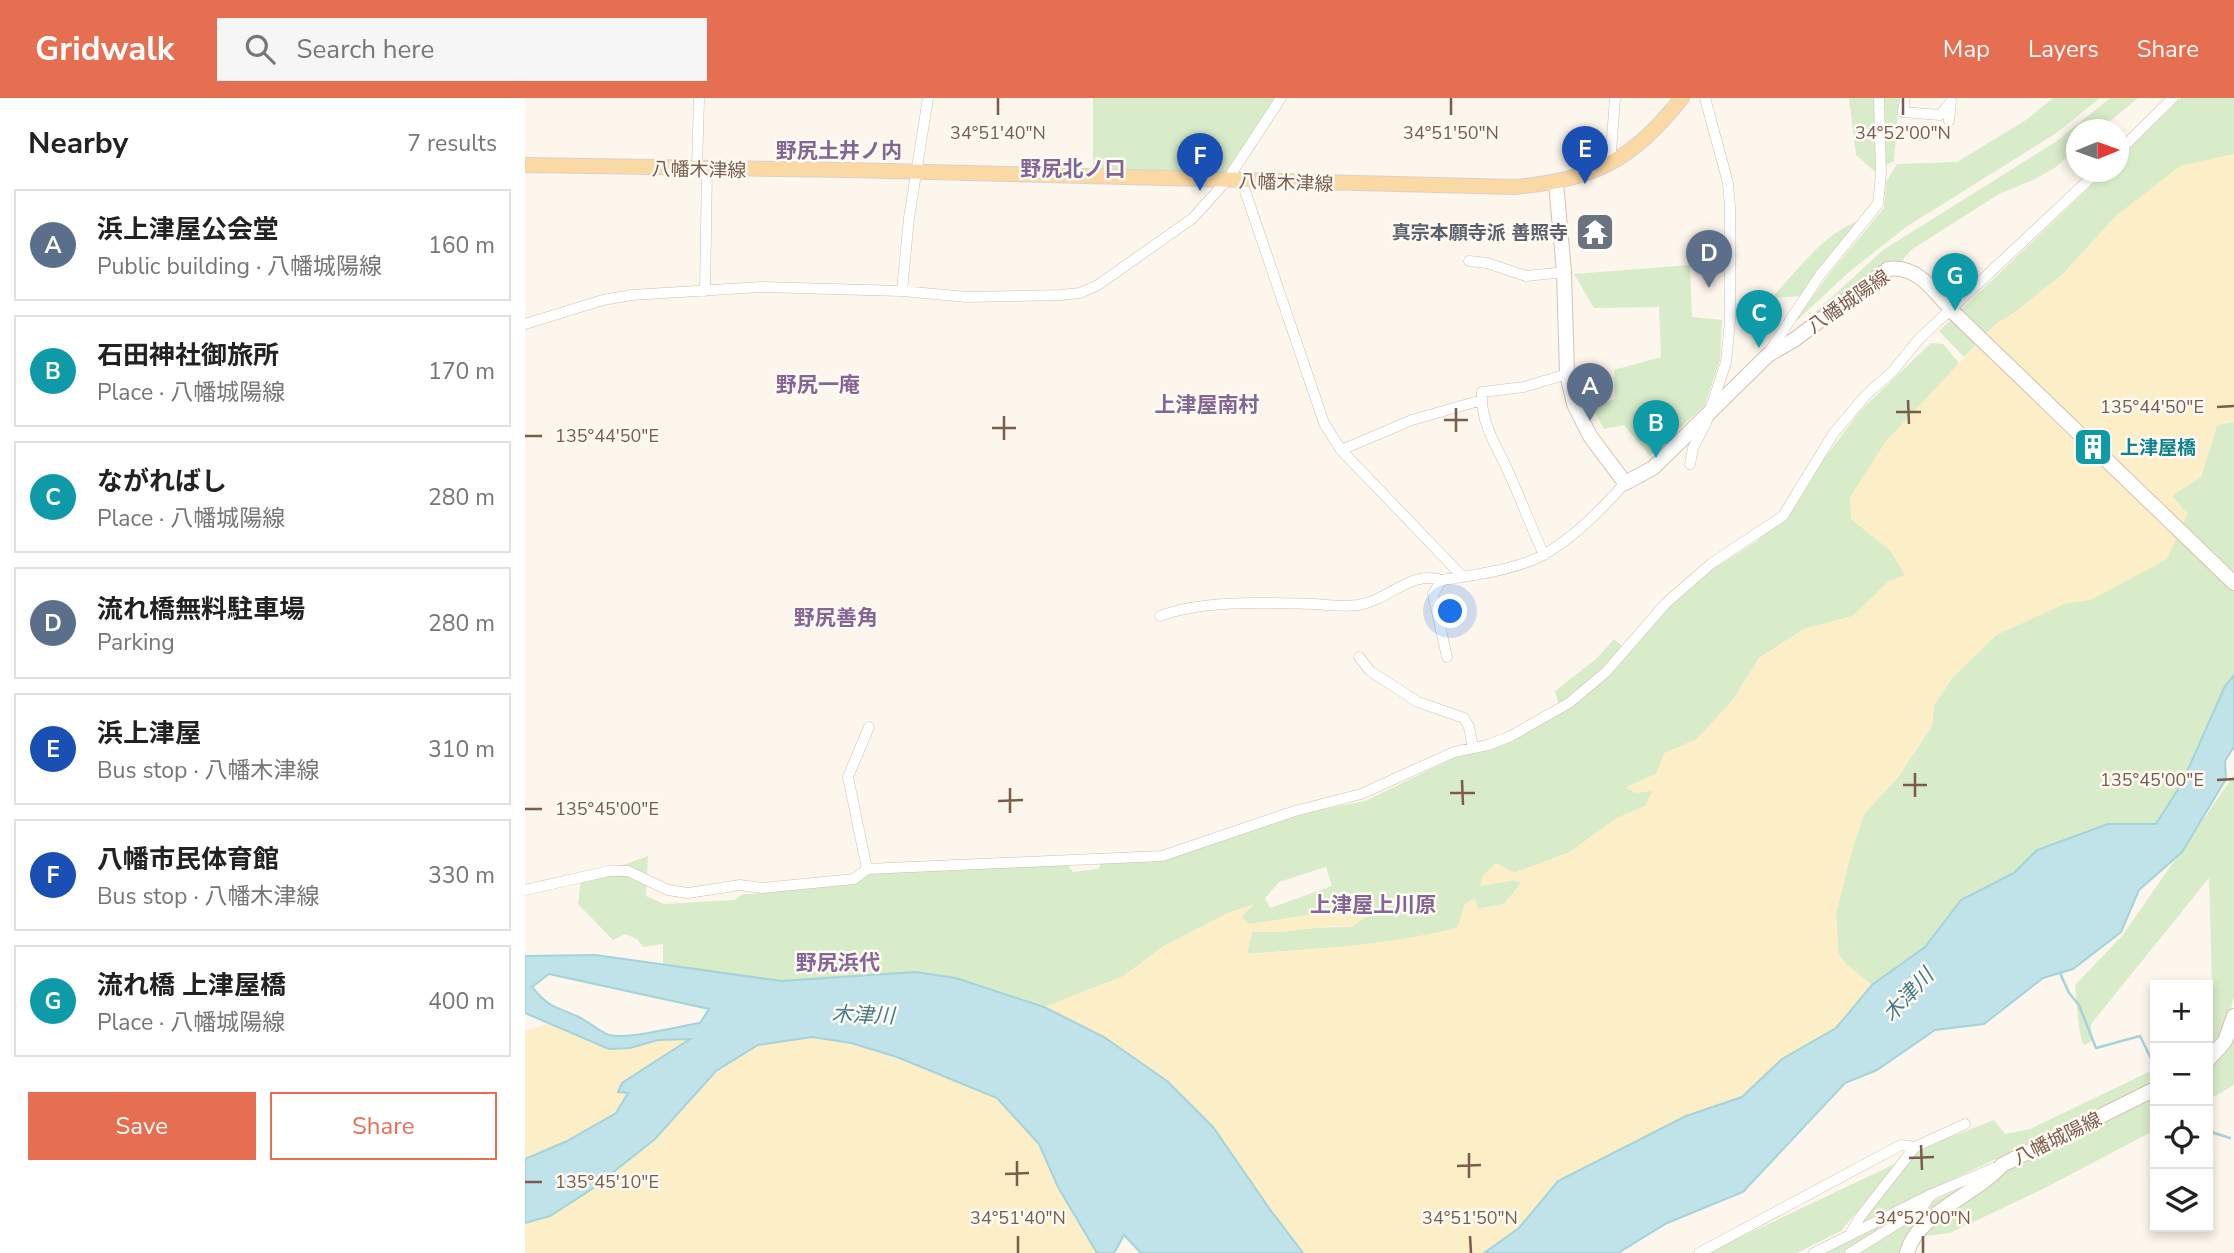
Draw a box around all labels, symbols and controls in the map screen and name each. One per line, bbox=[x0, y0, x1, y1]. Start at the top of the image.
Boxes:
search box bbox=[217, 18, 707, 81]
text: Gridwalk bbox=[35, 27, 175, 72]
icon: search bbox=[241, 30, 279, 68]
text: Search here bbox=[297, 32, 434, 67]
text: Map bbox=[1943, 33, 1990, 65]
text: Layers bbox=[2028, 33, 2099, 65]
text: Share bbox=[2137, 33, 2199, 65]
north arrow bbox=[2066, 119, 2129, 182]
text: 34°51'40"N bbox=[950, 121, 1046, 145]
text: 34°51'50"N bbox=[1403, 121, 1499, 145]
text: 34°52'00"N bbox=[1855, 121, 1951, 145]
text: Nearby bbox=[28, 123, 128, 164]
pin: E bbox=[1562, 126, 1608, 184]
text: 7 results bbox=[407, 128, 497, 159]
pin: F bbox=[1177, 133, 1223, 191]
district label: 野尻土井ノ内 bbox=[776, 137, 902, 165]
district label: 野尻北ノ口 bbox=[1021, 155, 1126, 183]
street label: 八幡木津線 bbox=[651, 156, 747, 184]
street label: 八幡木津線 bbox=[1238, 168, 1334, 198]
temple icon: 真宗本願寺派 善照寺 bbox=[1574, 211, 1616, 253]
text: 浜上津屋公会堂 bbox=[97, 212, 279, 247]
place label: 真宗本願寺派 善照寺 bbox=[1392, 220, 1568, 246]
text: A bbox=[44, 230, 62, 261]
text: 160 m bbox=[428, 230, 495, 261]
pin: D bbox=[1686, 230, 1732, 288]
text: Public building · 八幡城陽線 bbox=[97, 251, 382, 282]
pin: G bbox=[1932, 253, 1978, 311]
street label: 八幡城陽線 bbox=[1802, 264, 1895, 340]
pin: C bbox=[1736, 290, 1782, 348]
text: 石田神社御旅所 bbox=[97, 338, 279, 373]
text: B bbox=[45, 356, 61, 387]
text: 170 m bbox=[428, 356, 495, 387]
pin: A bbox=[1567, 363, 1613, 421]
district label: 野尻一庵 bbox=[776, 371, 860, 399]
text: Place · 八幡城陽線 bbox=[97, 377, 285, 408]
district label: 上津屋南村 bbox=[1155, 391, 1260, 419]
text: 135°44'50"E bbox=[2100, 395, 2204, 419]
pin: B bbox=[1633, 400, 1679, 458]
text: 135°44'50"E bbox=[555, 424, 659, 448]
building icon: 上津屋橋 bbox=[2072, 426, 2114, 468]
place label: 上津屋橋 bbox=[2120, 435, 2196, 461]
text: ながればし bbox=[97, 464, 227, 499]
text: C bbox=[45, 482, 61, 513]
text: 280 m bbox=[428, 482, 495, 513]
text: Place · 八幡城陽線 bbox=[97, 503, 285, 534]
text: 流れ橋無料駐車場 bbox=[97, 592, 305, 627]
your location bbox=[1433, 594, 1467, 628]
district label: 野尻善角 bbox=[794, 604, 878, 632]
text: D bbox=[44, 608, 62, 639]
text: 280 m bbox=[428, 608, 495, 639]
text: Parking bbox=[97, 627, 175, 658]
text: 浜上津屋 bbox=[97, 716, 201, 751]
text: E bbox=[46, 734, 60, 765]
text: 310 m bbox=[428, 734, 495, 765]
text: Bus stop · 八幡木津線 bbox=[97, 755, 320, 786]
text: 135°45'00"E bbox=[2100, 768, 2204, 792]
text: 135°45'00"E bbox=[555, 797, 659, 821]
text: 八幡市民体育館 bbox=[97, 842, 279, 877]
text: F bbox=[47, 860, 59, 891]
text: 330 m bbox=[428, 860, 495, 891]
text: Bus stop · 八幡木津線 bbox=[97, 881, 320, 912]
district label: 上津屋上川原 bbox=[1310, 891, 1436, 919]
district label: 野尻浜代 bbox=[796, 949, 880, 977]
water label: 木津川 bbox=[1876, 961, 1941, 1028]
text: 流れ橋 上津屋橋 bbox=[97, 968, 286, 1003]
map controls bbox=[2150, 980, 2213, 1232]
button: + bbox=[2150, 980, 2213, 1043]
text: G bbox=[45, 986, 61, 1017]
text: 400 m bbox=[428, 986, 495, 1017]
water label: 木津川 bbox=[831, 1000, 897, 1030]
text: Place · 八幡城陽線 bbox=[97, 1007, 285, 1038]
button: − bbox=[2150, 1043, 2213, 1106]
button: Save bbox=[28, 1092, 256, 1160]
button: Share bbox=[270, 1092, 497, 1160]
street label: 八幡城陽線 bbox=[2009, 1106, 2106, 1171]
button: locate bbox=[2150, 1106, 2213, 1169]
button: layers bbox=[2150, 1169, 2213, 1232]
text: 135°45'10"E bbox=[555, 1170, 659, 1194]
text: 34°51'40"N bbox=[970, 1206, 1066, 1230]
text: 34°51'50"N bbox=[1422, 1206, 1518, 1230]
text: 34°52'00"N bbox=[1875, 1206, 1971, 1230]

